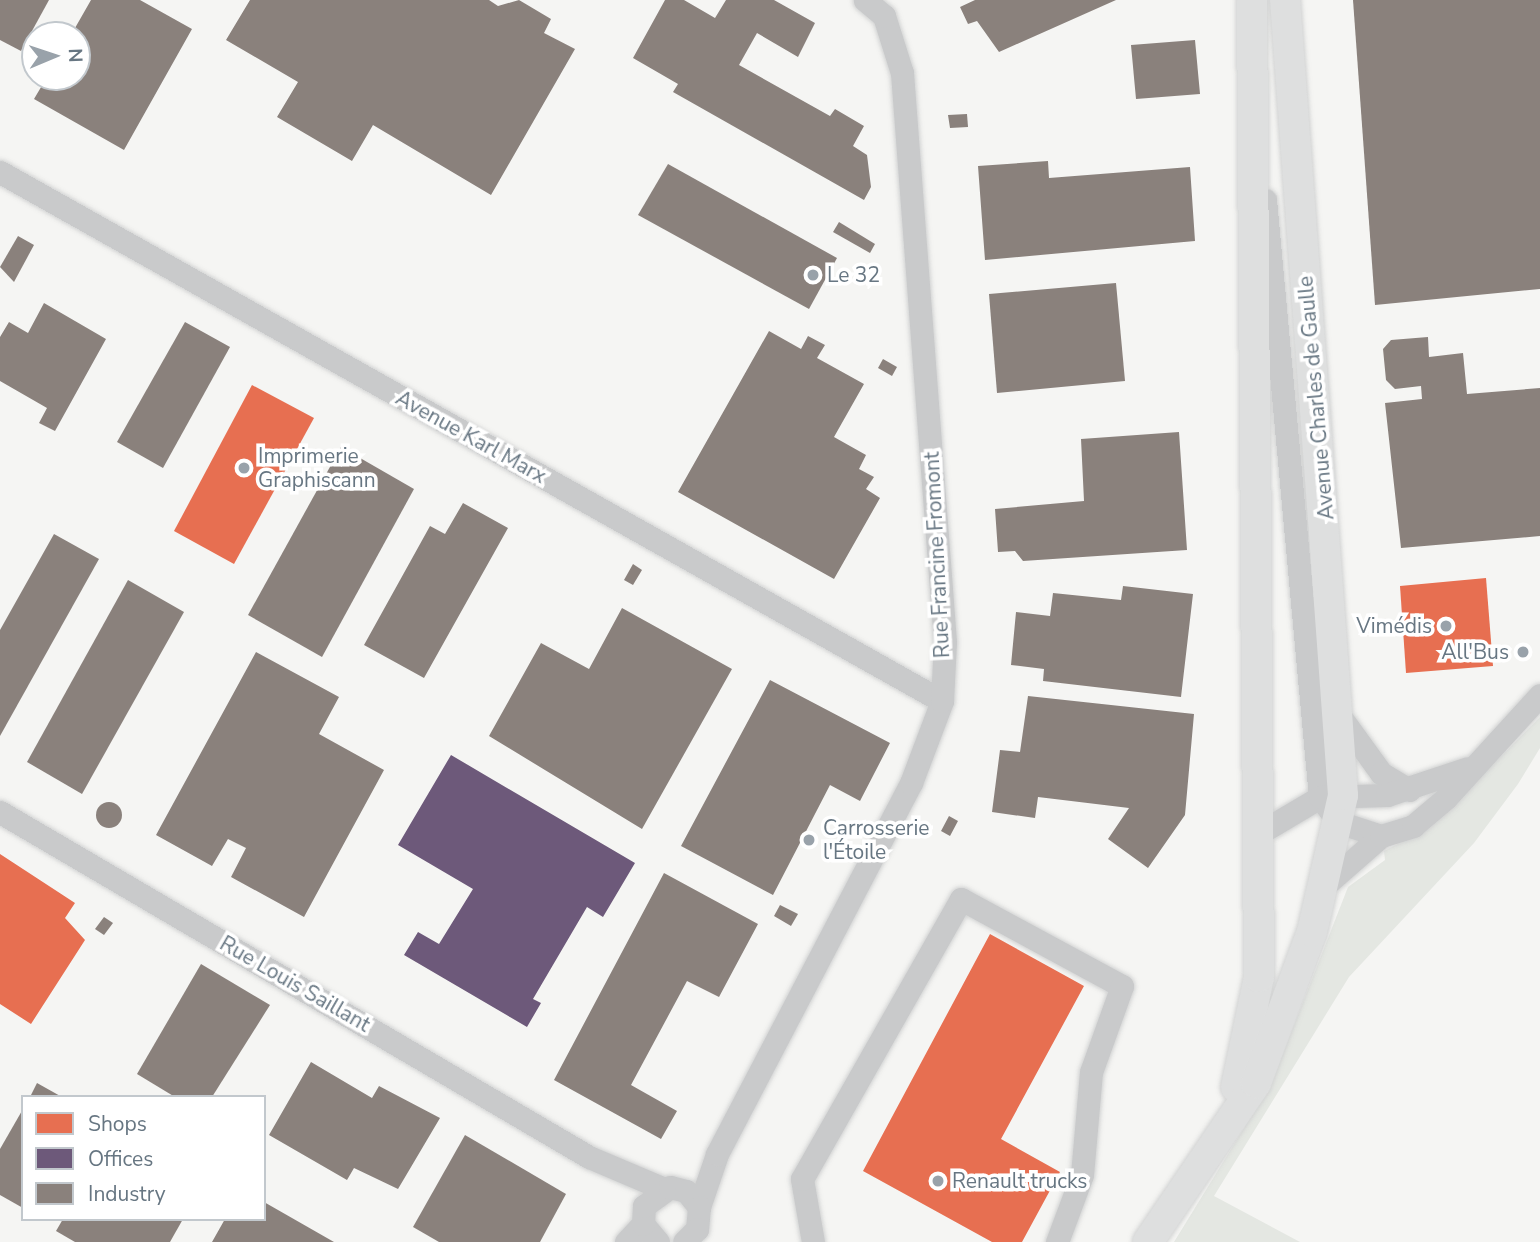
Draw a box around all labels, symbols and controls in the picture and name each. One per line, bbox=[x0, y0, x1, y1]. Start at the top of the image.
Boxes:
north arrow bbox=[21, 21, 91, 91]
text: N bbox=[62, 48, 88, 63]
place label: Le 32 bbox=[827, 262, 880, 288]
marker: Le 32 bbox=[805, 267, 821, 283]
street label: Avenue Charles de Gaulle bbox=[1293, 275, 1339, 521]
street label: Avenue Karl Marx bbox=[391, 385, 551, 489]
place label: Imprimerie Graphiscann bbox=[258, 443, 376, 493]
street label: Rue Francine Fromont bbox=[919, 451, 955, 659]
marker: Imprimerie Graphiscann bbox=[236, 460, 252, 476]
place label: Vimédis bbox=[1356, 613, 1432, 639]
marker: Vimédis bbox=[1438, 618, 1454, 634]
place label: All'Bus bbox=[1441, 639, 1509, 665]
marker: All'Bus bbox=[1515, 644, 1531, 660]
place label: Carrosserie l'Étoile bbox=[823, 815, 929, 865]
marker: Carrosserie l'Étoile bbox=[801, 832, 817, 848]
street label: Rue Louis Saillant bbox=[215, 931, 375, 1037]
legend bbox=[21, 1095, 266, 1221]
text: Shops bbox=[88, 1110, 147, 1138]
text: Offices bbox=[88, 1145, 153, 1173]
place label: Renault trucks bbox=[952, 1168, 1087, 1194]
marker: Renault trucks bbox=[930, 1173, 946, 1189]
text: Industry bbox=[88, 1180, 166, 1208]

